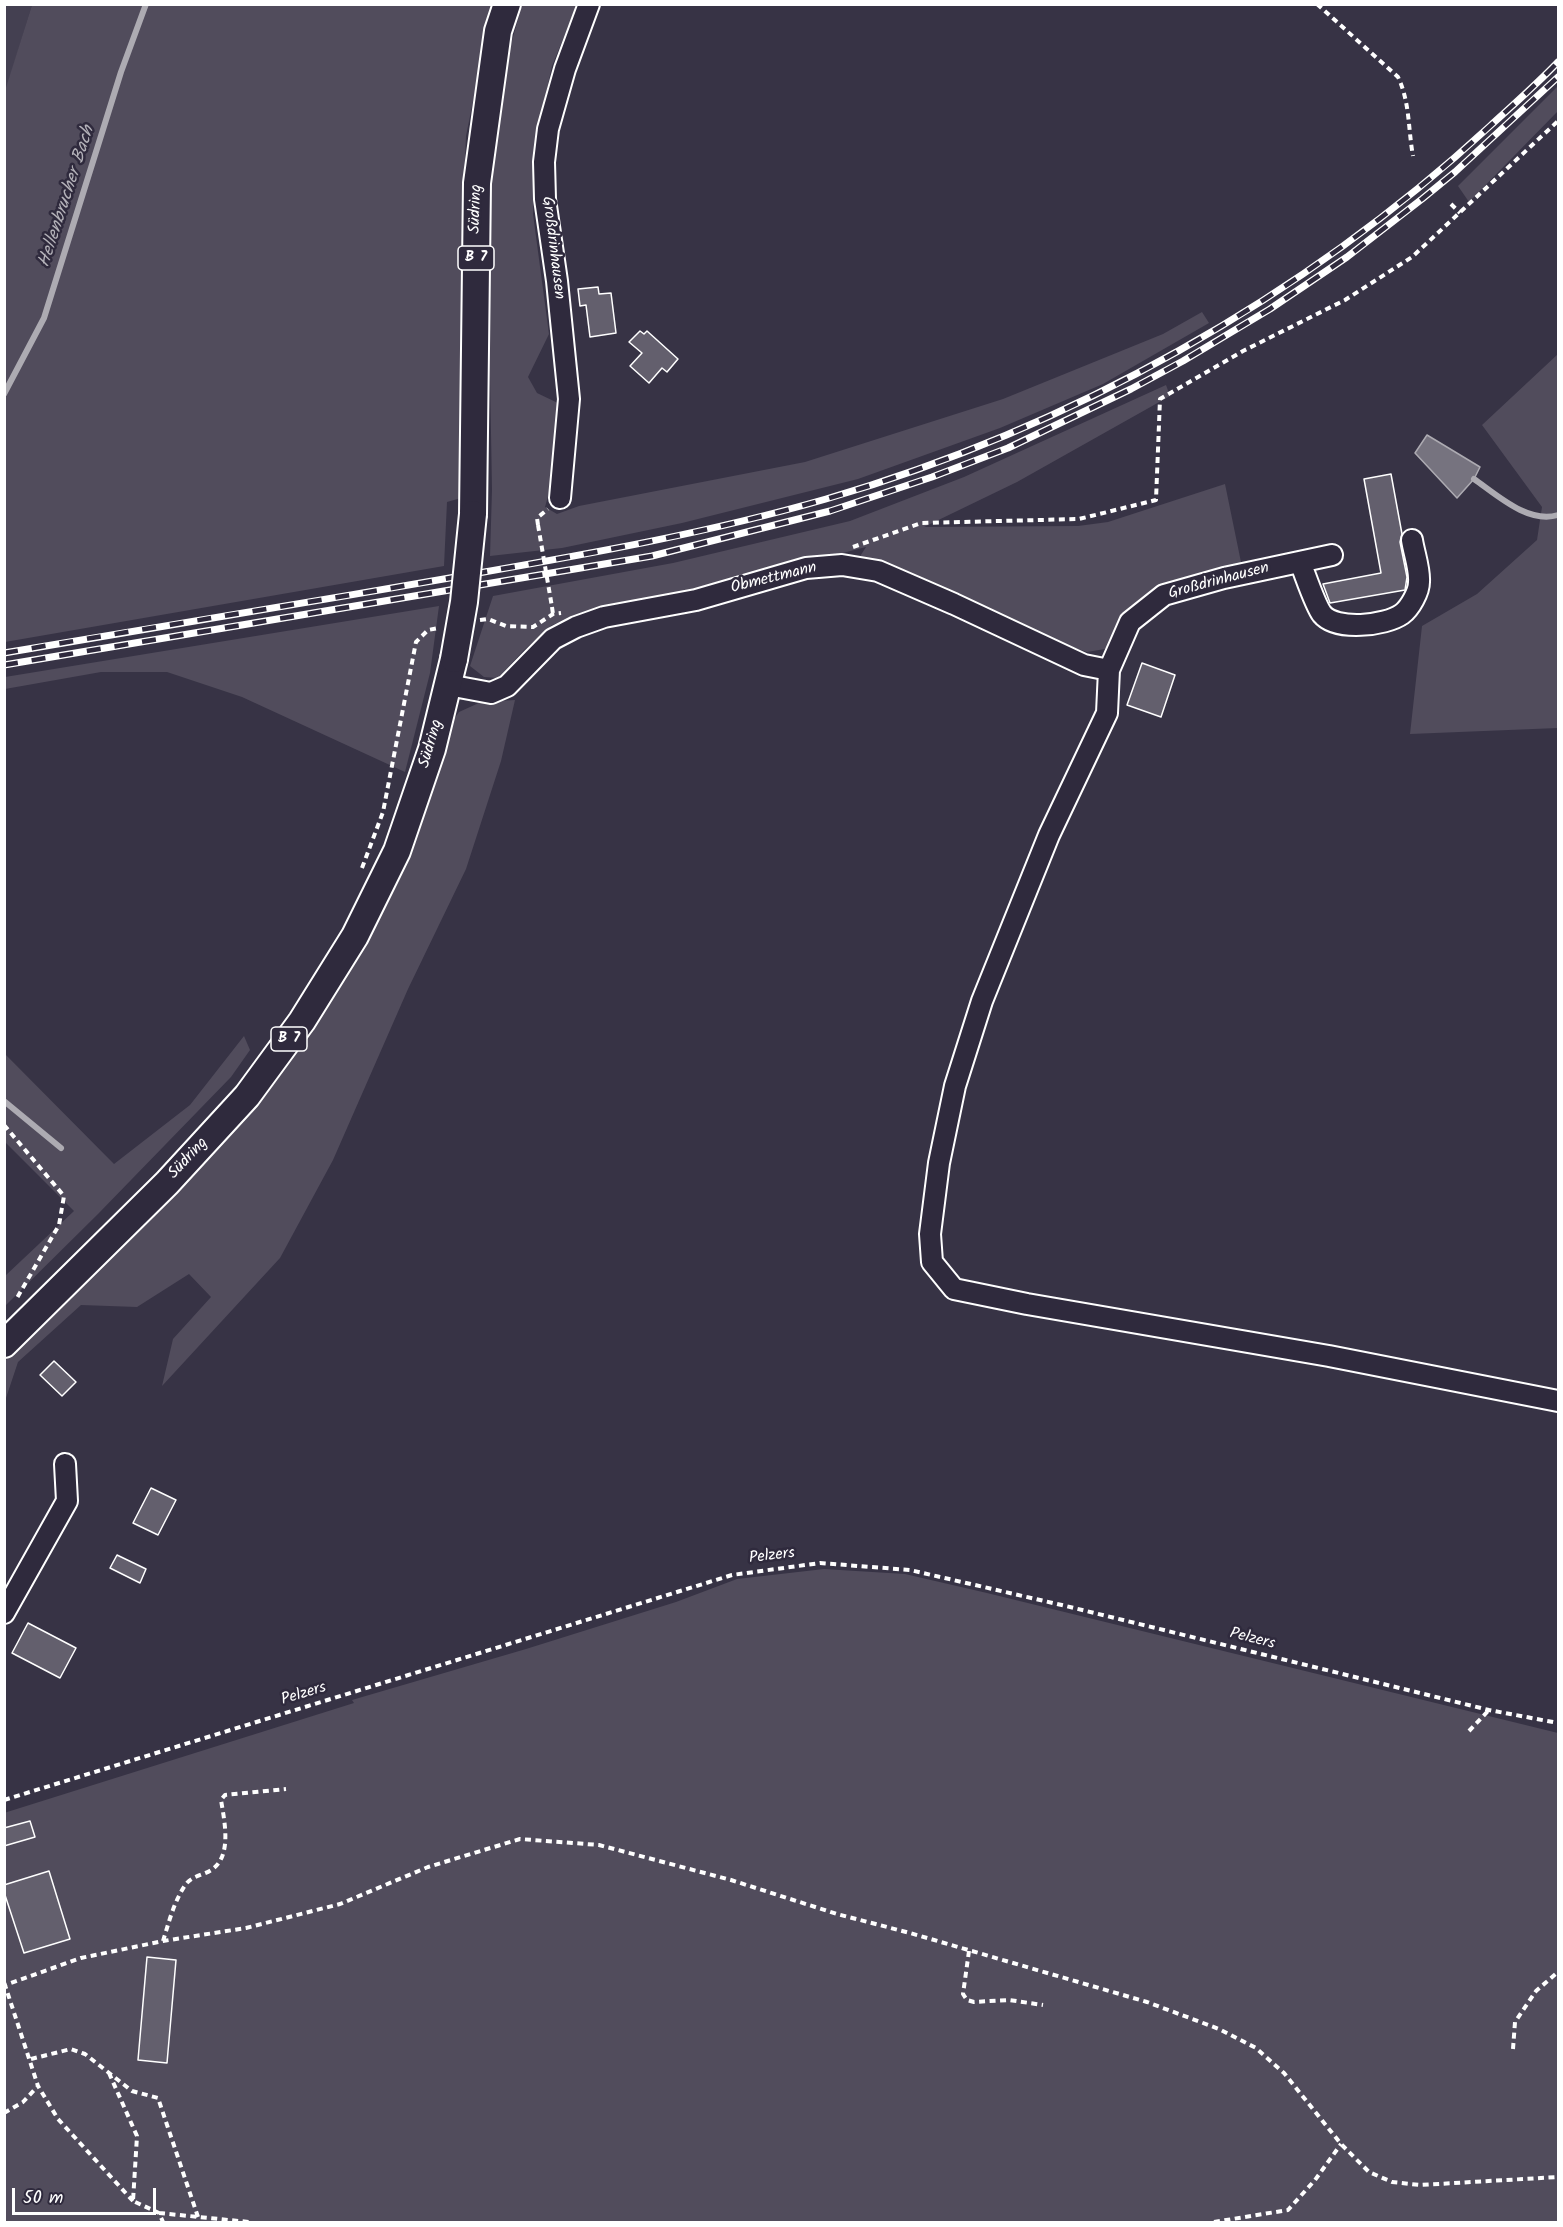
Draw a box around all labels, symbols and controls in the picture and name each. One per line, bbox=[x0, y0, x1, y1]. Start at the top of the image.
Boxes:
water label: Hellenbrucher Bach bbox=[35, 124, 101, 270]
street label: Südring bbox=[467, 184, 487, 234]
street label: Großdrinhausen bbox=[536, 195, 568, 301]
road number: B 7 bbox=[458, 246, 494, 270]
street label: Obmettmann bbox=[729, 559, 819, 599]
street label: Großdrinhausen bbox=[1166, 559, 1272, 605]
street label: Südring bbox=[416, 718, 448, 770]
road number: B 7 bbox=[271, 1027, 307, 1051]
street label: Südring bbox=[165, 1134, 213, 1184]
street label: Pelzers bbox=[748, 1545, 796, 1569]
street label: Pelzers bbox=[1227, 1625, 1277, 1655]
street label: Pelzers bbox=[279, 1679, 329, 1711]
scale bar bbox=[15, 2176, 159, 2214]
text: 50 m bbox=[23, 2184, 63, 2213]

